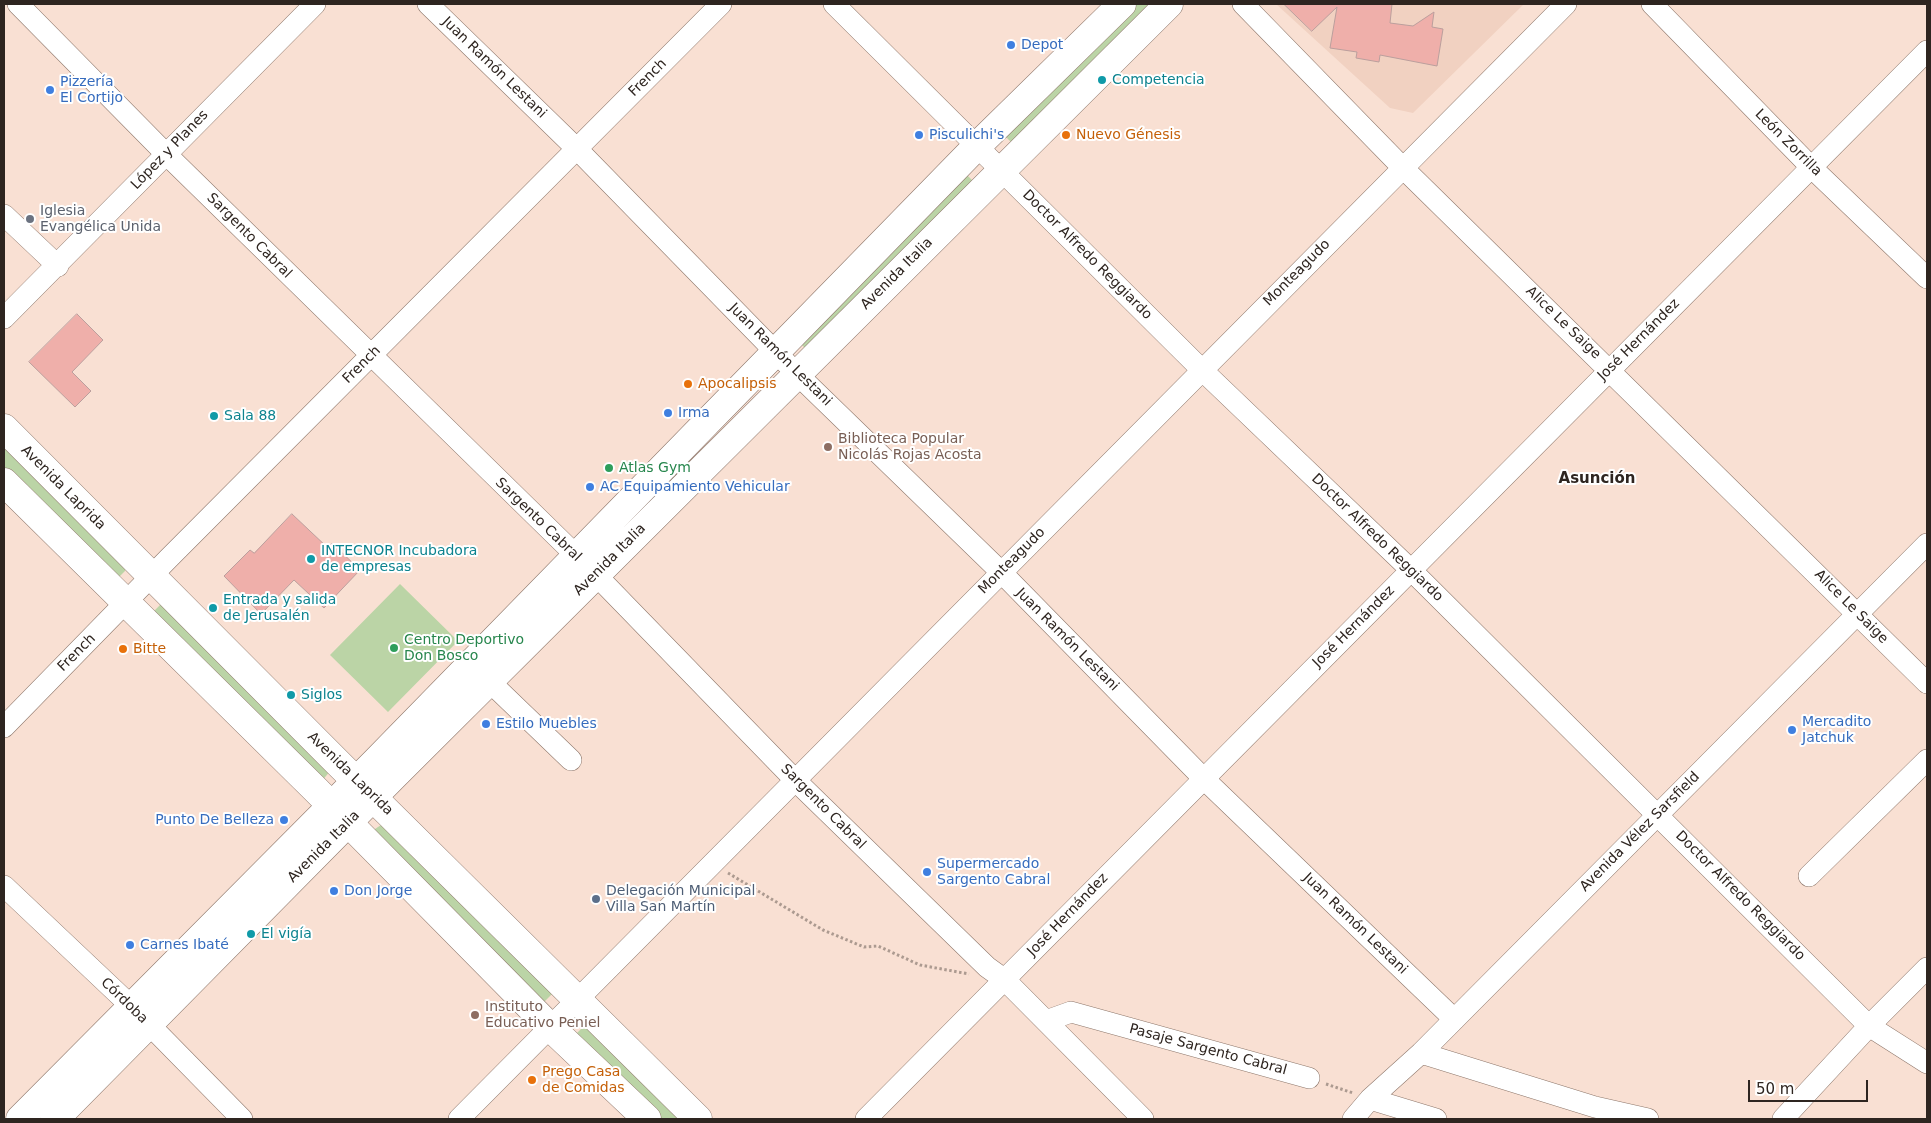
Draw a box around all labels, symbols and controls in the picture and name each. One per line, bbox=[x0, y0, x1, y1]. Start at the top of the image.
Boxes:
street label: Juan Ramón Lestani bbox=[438, 14, 550, 122]
place label: Depot bbox=[1021, 37, 1063, 53]
marker: Depot bbox=[1005, 39, 1017, 51]
street label: French bbox=[626, 56, 670, 100]
place label: Competencia bbox=[1112, 72, 1205, 88]
place label: Pizzería El Cortijo bbox=[60, 74, 123, 106]
marker: Competencia bbox=[1096, 74, 1108, 86]
marker: Pizzería El Cortijo bbox=[44, 84, 56, 96]
street label: León Zorrilla bbox=[1751, 106, 1825, 180]
street label: López y Planes bbox=[128, 107, 212, 193]
place label: Pisculichi's bbox=[929, 127, 1004, 143]
place label: Nuevo Génesis bbox=[1076, 127, 1181, 143]
marker: Pisculichi's bbox=[913, 129, 925, 141]
marker: Nuevo Génesis bbox=[1060, 129, 1072, 141]
street label: Doctor Alfredo Reggiardo bbox=[1019, 187, 1155, 323]
street label: Sargento Cabral bbox=[203, 190, 295, 282]
place label: Iglesia Evangélica Unida bbox=[40, 203, 161, 236]
marker: Iglesia Evangélica Unida bbox=[24, 213, 36, 225]
street label: Avenida Italia bbox=[858, 235, 936, 313]
street label: Monteagudo bbox=[1260, 236, 1334, 310]
street label: Alice Le Saige bbox=[1522, 283, 1604, 363]
street label: José Hernández bbox=[1595, 296, 1683, 384]
street label: Juan Ramón Lestani bbox=[725, 300, 835, 410]
street label: French bbox=[340, 343, 384, 387]
place label: Apocalipsis bbox=[698, 376, 776, 392]
marker: Apocalipsis bbox=[682, 378, 694, 390]
place label: Irma bbox=[678, 405, 710, 421]
marker: Irma bbox=[662, 407, 674, 419]
place label: Sala 88 bbox=[224, 408, 276, 424]
marker: Sala 88 bbox=[208, 410, 220, 422]
place label: Biblioteca Popular Nicolás Rojas Acosta bbox=[838, 431, 982, 464]
marker: Biblioteca Popular Nicolás Rojas Acosta bbox=[822, 441, 834, 453]
street label: Avenida Laprida bbox=[17, 442, 109, 534]
place label: Atlas Gym bbox=[619, 460, 691, 476]
marker: Atlas Gym bbox=[603, 462, 615, 474]
district label: Asunción bbox=[1559, 470, 1635, 488]
street label: Doctor Alfredo Reggiardo bbox=[1308, 471, 1446, 605]
street label: Sargento Cabral bbox=[491, 475, 585, 565]
place label: AC Equipamiento Vehicular bbox=[600, 479, 790, 495]
marker: AC Equipamiento Vehicular bbox=[584, 481, 596, 493]
street label: Avenida Italia bbox=[571, 521, 649, 599]
street label: Monteagudo bbox=[975, 524, 1049, 598]
place label: INTECNOR Incubadora de empresas bbox=[321, 543, 477, 576]
marker: INTECNOR Incubadora de empresas bbox=[305, 553, 317, 565]
street label: Alice Le Saige bbox=[1811, 567, 1891, 647]
street label: José Hernández bbox=[1310, 583, 1398, 671]
street label: Juan Ramón Lestani bbox=[1012, 585, 1122, 695]
place label: Entrada y salida de Jerusalén bbox=[223, 592, 336, 624]
marker: Entrada y salida de Jerusalén bbox=[207, 602, 219, 614]
street label: French bbox=[55, 631, 99, 675]
place label: Centro Deportivo Don Bosco bbox=[404, 632, 524, 664]
place label: Bitte bbox=[133, 641, 166, 657]
marker: Centro Deportivo Don Bosco bbox=[388, 642, 400, 654]
marker: Bitte bbox=[117, 643, 129, 655]
place label: Siglos bbox=[301, 687, 342, 703]
marker: Siglos bbox=[285, 689, 297, 701]
place label: Mercadito Jatchuk bbox=[1802, 714, 1871, 746]
place label: Estilo Muebles bbox=[496, 716, 597, 732]
marker: Estilo Muebles bbox=[480, 718, 492, 730]
marker: Mercadito Jatchuk bbox=[1786, 724, 1798, 736]
street label: Avenida Laprida bbox=[304, 729, 396, 819]
street label: Sargento Cabral bbox=[777, 761, 869, 853]
street label: Avenida Vélez Sarsfield bbox=[1577, 769, 1703, 895]
street label: Avenida Italia bbox=[285, 808, 363, 886]
place label: Punto De Belleza bbox=[155, 812, 274, 828]
marker: Punto De Belleza bbox=[278, 814, 290, 826]
street label: Doctor Alfredo Reggiardo bbox=[1672, 828, 1808, 964]
place label: Supermercado Sargento Cabral bbox=[937, 856, 1050, 889]
marker: Supermercado Sargento Cabral bbox=[921, 866, 933, 878]
street label: José Hernández bbox=[1024, 870, 1112, 960]
street label: Juan Ramón Lestani bbox=[1299, 870, 1411, 978]
place label: Don Jorge bbox=[344, 883, 412, 899]
place label: Delegación Municipal Villa San Martín bbox=[606, 883, 755, 916]
marker: Don Jorge bbox=[328, 885, 340, 897]
marker: Delegación Municipal Villa San Martín bbox=[590, 893, 602, 905]
place label: El vigía bbox=[261, 926, 312, 942]
marker: El vigía bbox=[245, 928, 257, 940]
place label: Carnes Ibaté bbox=[140, 937, 229, 953]
marker: Carnes Ibaté bbox=[124, 939, 136, 951]
street label: Córdoba bbox=[97, 975, 151, 1027]
place label: Instituto Educativo Peniel bbox=[485, 999, 600, 1032]
marker: Instituto Educativo Peniel bbox=[469, 1009, 481, 1021]
street label: Pasaje Sargento Cabral bbox=[1127, 1021, 1289, 1079]
place label: Prego Casa de Comidas bbox=[542, 1064, 625, 1096]
scale bar bbox=[1751, 1070, 1871, 1102]
marker: Prego Casa de Comidas bbox=[526, 1074, 538, 1086]
text: 50 m bbox=[1756, 1080, 1794, 1098]

